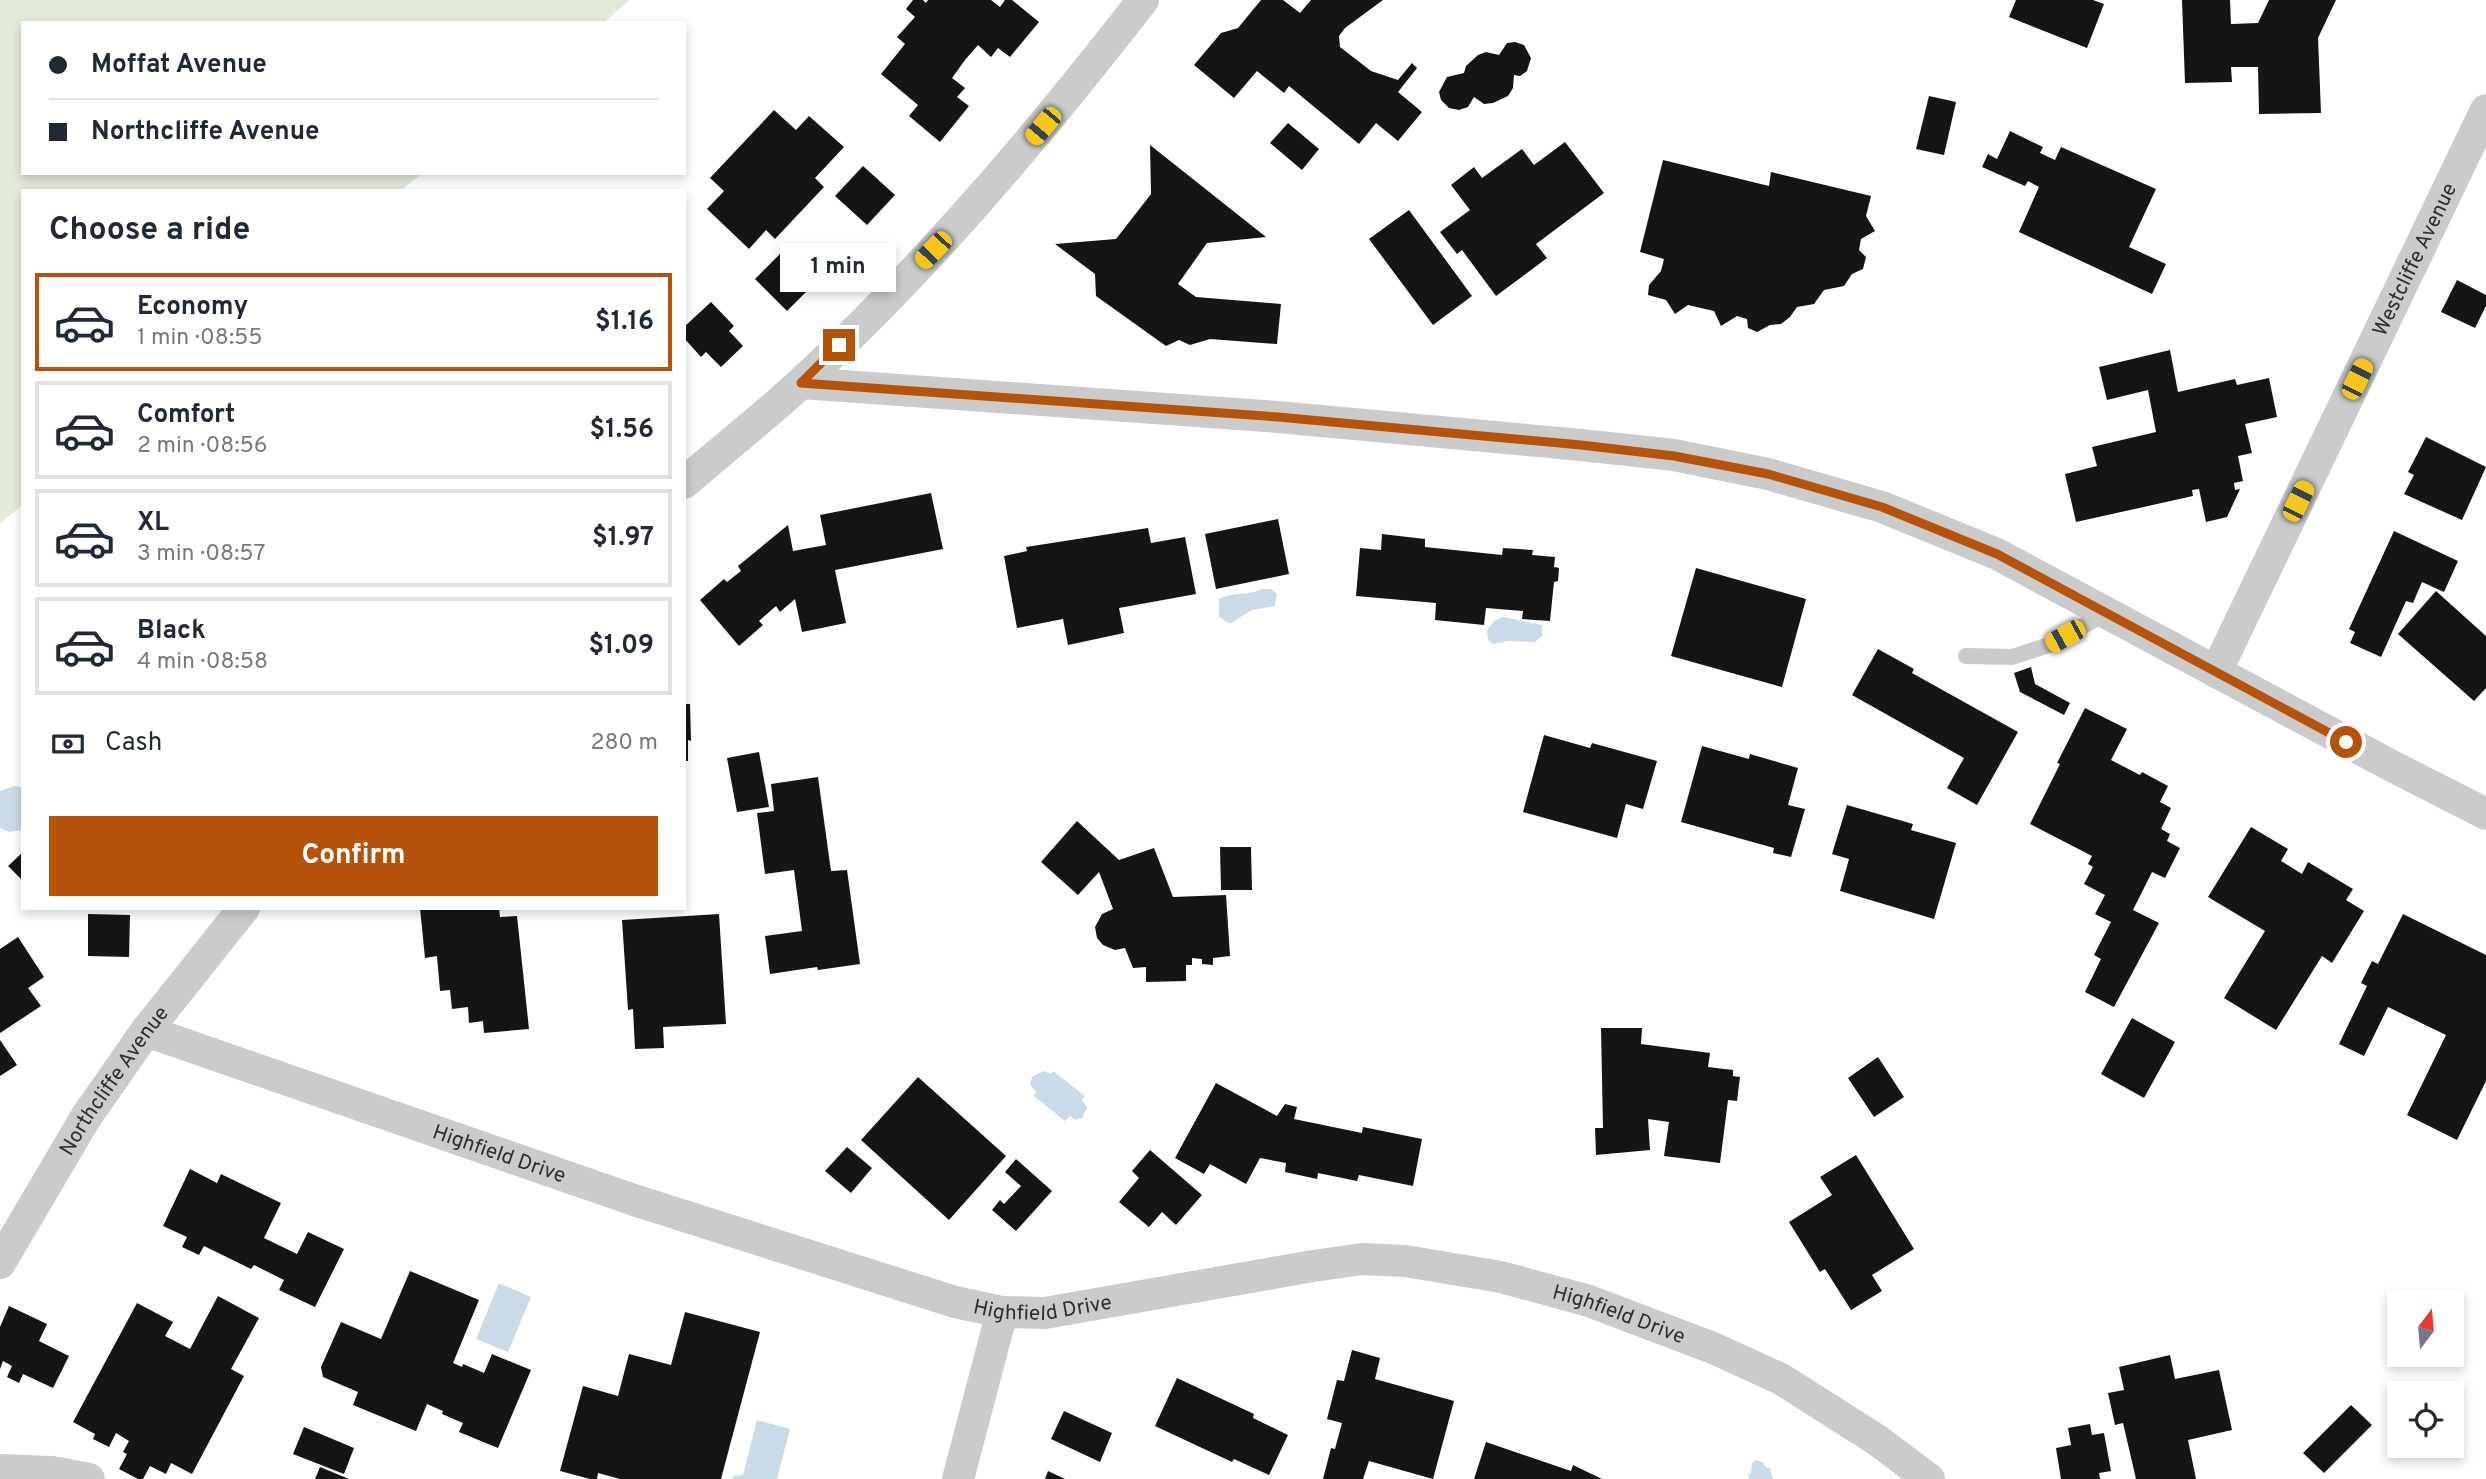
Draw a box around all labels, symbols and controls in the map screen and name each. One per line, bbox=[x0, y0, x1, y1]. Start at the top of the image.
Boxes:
text: Moffat Avenue bbox=[91, 49, 267, 82]
car bbox=[1022, 103, 1065, 149]
text: Northcliffe Avenue bbox=[91, 116, 319, 149]
street label: Westcliffe Avenue bbox=[2367, 179, 2464, 341]
text: Choose a ride bbox=[49, 211, 250, 251]
car bbox=[911, 228, 956, 272]
callout: 1 min bbox=[781, 244, 897, 292]
text: 1 min bbox=[810, 253, 866, 282]
icon: car bbox=[53, 291, 116, 354]
text: Economy bbox=[137, 291, 248, 324]
text: $1.16 bbox=[595, 306, 654, 339]
text: 1 min · 08:55 bbox=[137, 324, 263, 353]
route end bbox=[823, 329, 855, 361]
car bbox=[2339, 356, 2376, 402]
icon: car bbox=[53, 399, 116, 462]
text: Comfort bbox=[137, 399, 235, 432]
text: $1.56 bbox=[590, 414, 654, 447]
text: 2 min · 08:56 bbox=[137, 432, 268, 461]
car bbox=[2280, 478, 2317, 524]
icon: car bbox=[53, 507, 116, 570]
text: XL bbox=[137, 507, 169, 540]
text: $1.97 bbox=[592, 522, 654, 555]
text: 3 min · 08:57 bbox=[137, 540, 265, 569]
icon: car bbox=[53, 615, 116, 678]
text: Black bbox=[137, 615, 206, 648]
car bbox=[2042, 617, 2089, 655]
text: $1.09 bbox=[588, 630, 654, 663]
text: 4 min · 08:58 bbox=[137, 648, 268, 677]
icon: cash bbox=[49, 725, 87, 763]
route start bbox=[2330, 726, 2362, 758]
text: Cash bbox=[105, 727, 162, 760]
text: 280 m bbox=[590, 729, 658, 758]
button: Confirm bbox=[49, 816, 658, 896]
street label: Northcliffe Avenue bbox=[54, 1001, 176, 1161]
street label: Highfield Drive bbox=[429, 1119, 569, 1190]
street label: Highfield Drive bbox=[1549, 1280, 1689, 1351]
street label: Highfield Drive bbox=[971, 1290, 1114, 1328]
north arrow bbox=[2387, 1290, 2464, 1367]
map controls bbox=[2387, 1290, 2464, 1458]
button: locate bbox=[2387, 1381, 2464, 1458]

